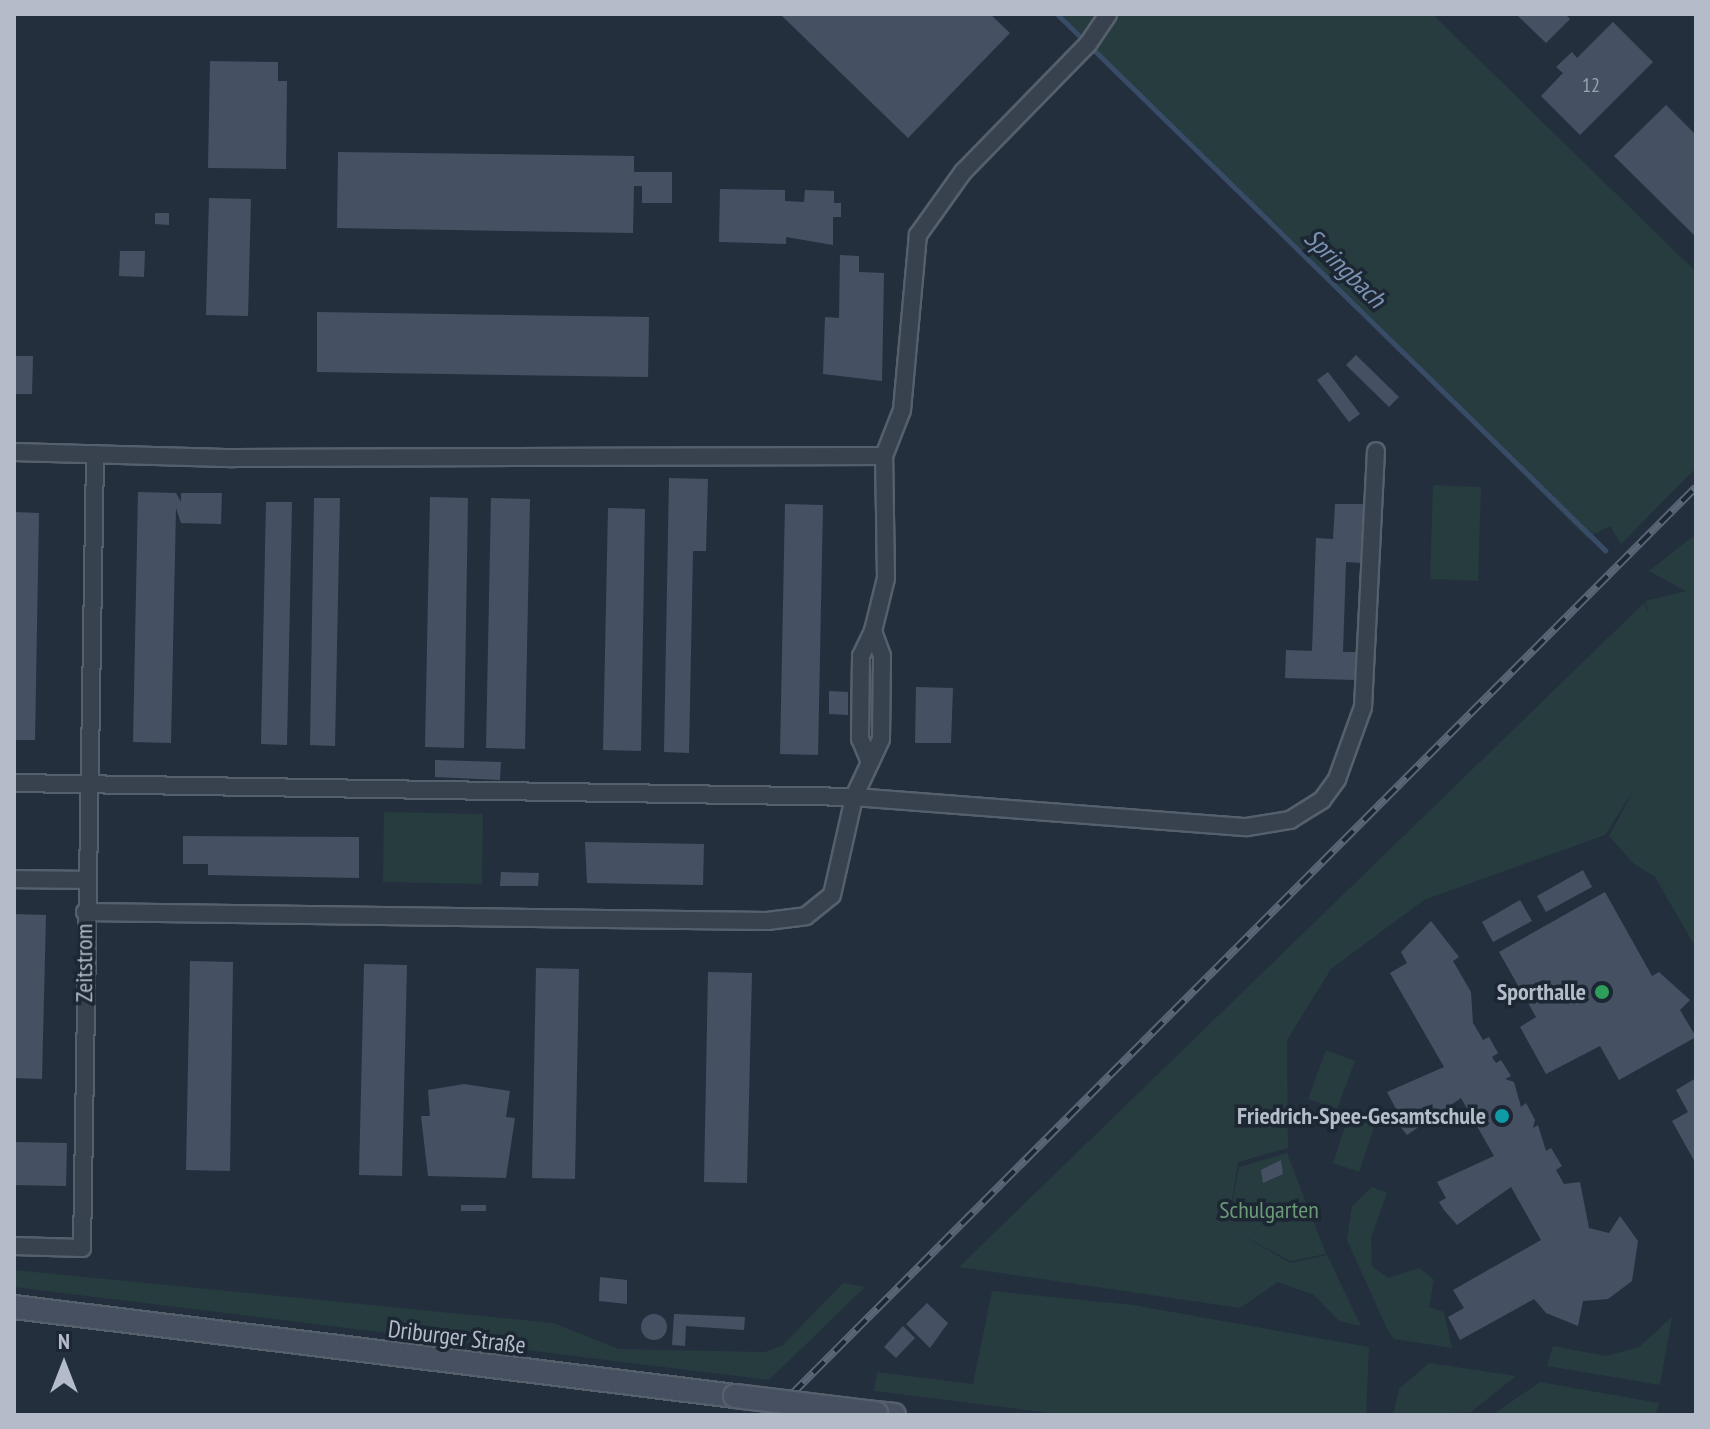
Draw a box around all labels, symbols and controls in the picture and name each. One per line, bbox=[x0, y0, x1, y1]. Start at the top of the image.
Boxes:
house number: 12 bbox=[1582, 73, 1600, 97]
water label: Springbach bbox=[1298, 222, 1392, 314]
street label: Zeitstrom bbox=[70, 924, 98, 1002]
place label: Sporthalle bbox=[1497, 978, 1586, 1006]
marker: Sporthalle bbox=[1593, 983, 1611, 1001]
place label: Friedrich-Spee-Gesamtschule bbox=[1237, 1102, 1486, 1130]
marker: Friedrich-Spee-Gesamtschule bbox=[1493, 1107, 1511, 1125]
park label: Schulgarten bbox=[1219, 1196, 1319, 1224]
street label: Driburger Straße bbox=[387, 1314, 527, 1360]
north arrow bbox=[24, 1325, 104, 1405]
text: N bbox=[58, 1327, 70, 1355]

